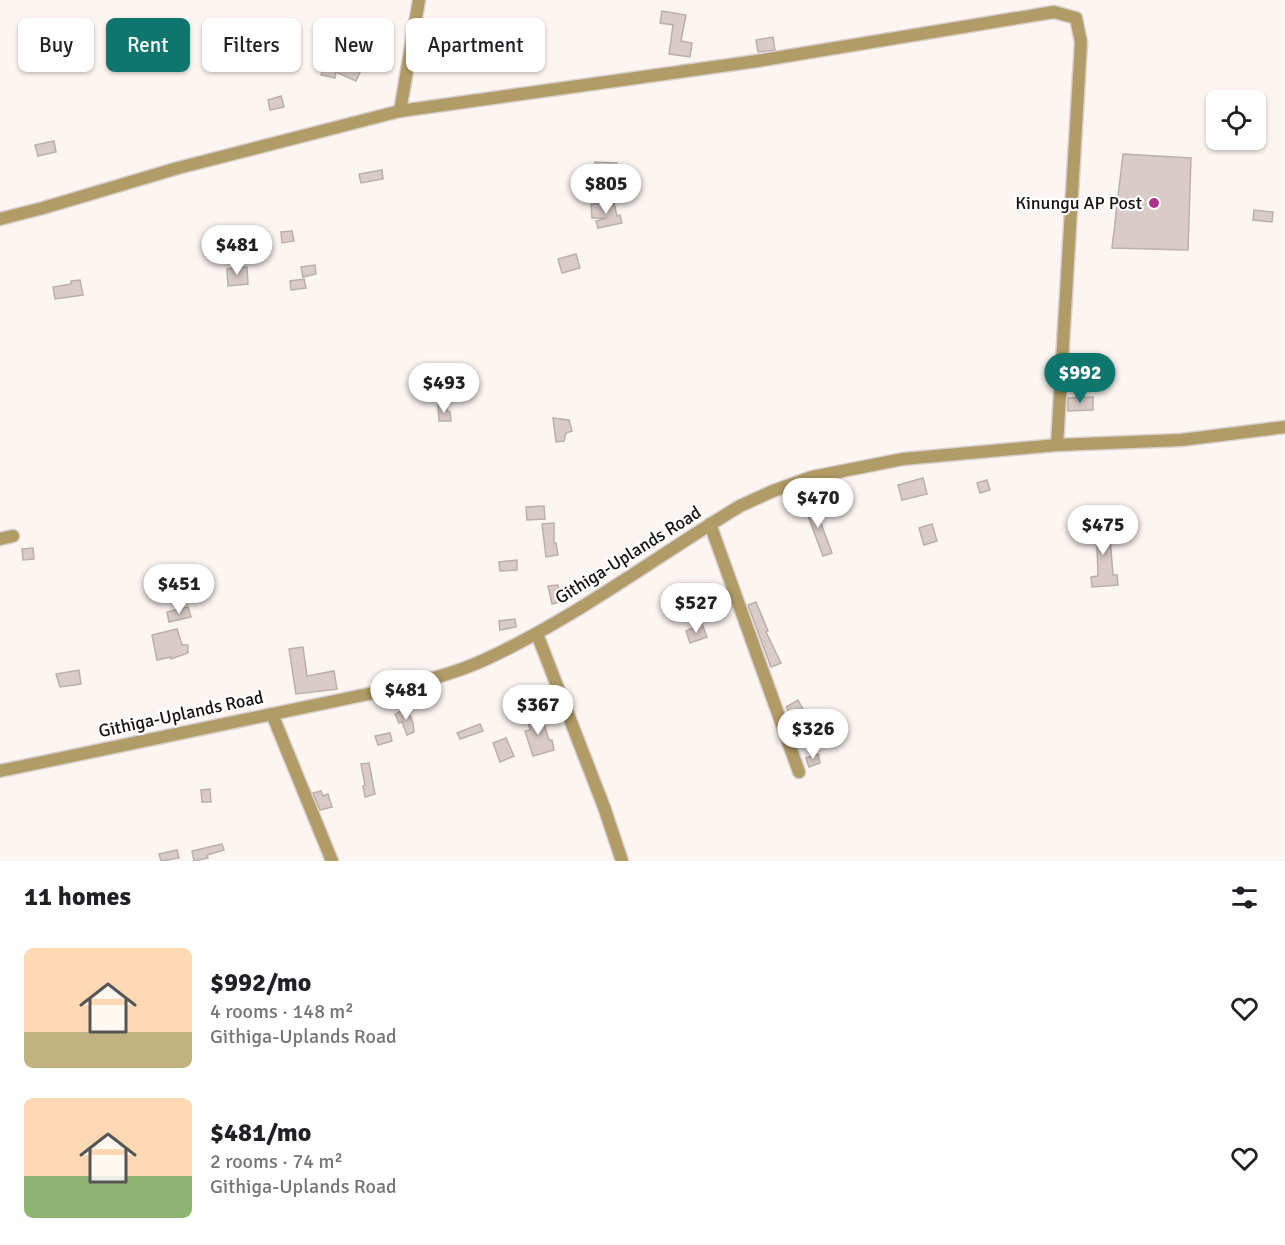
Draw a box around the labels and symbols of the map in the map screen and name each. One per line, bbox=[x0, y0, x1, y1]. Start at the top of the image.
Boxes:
pin: $805 bbox=[570, 164, 642, 215]
place label: Kinungu AP Post bbox=[1015, 192, 1142, 214]
marker: Kinungu AP Post bbox=[1147, 196, 1161, 210]
pin: $481 bbox=[201, 225, 273, 276]
pin: $992 bbox=[1044, 353, 1116, 404]
pin: $493 bbox=[408, 363, 480, 414]
pin: $470 bbox=[782, 478, 854, 529]
street label: Githiga-Uplands Road bbox=[551, 501, 705, 609]
pin: $475 bbox=[1067, 505, 1139, 556]
pin: $451 bbox=[143, 564, 215, 615]
pin: $527 bbox=[660, 583, 732, 634]
pin: $481 bbox=[370, 670, 442, 721]
pin: $367 bbox=[502, 685, 574, 736]
street label: Githiga-Uplands Road bbox=[97, 686, 265, 742]
pin: $326 bbox=[777, 709, 849, 760]

